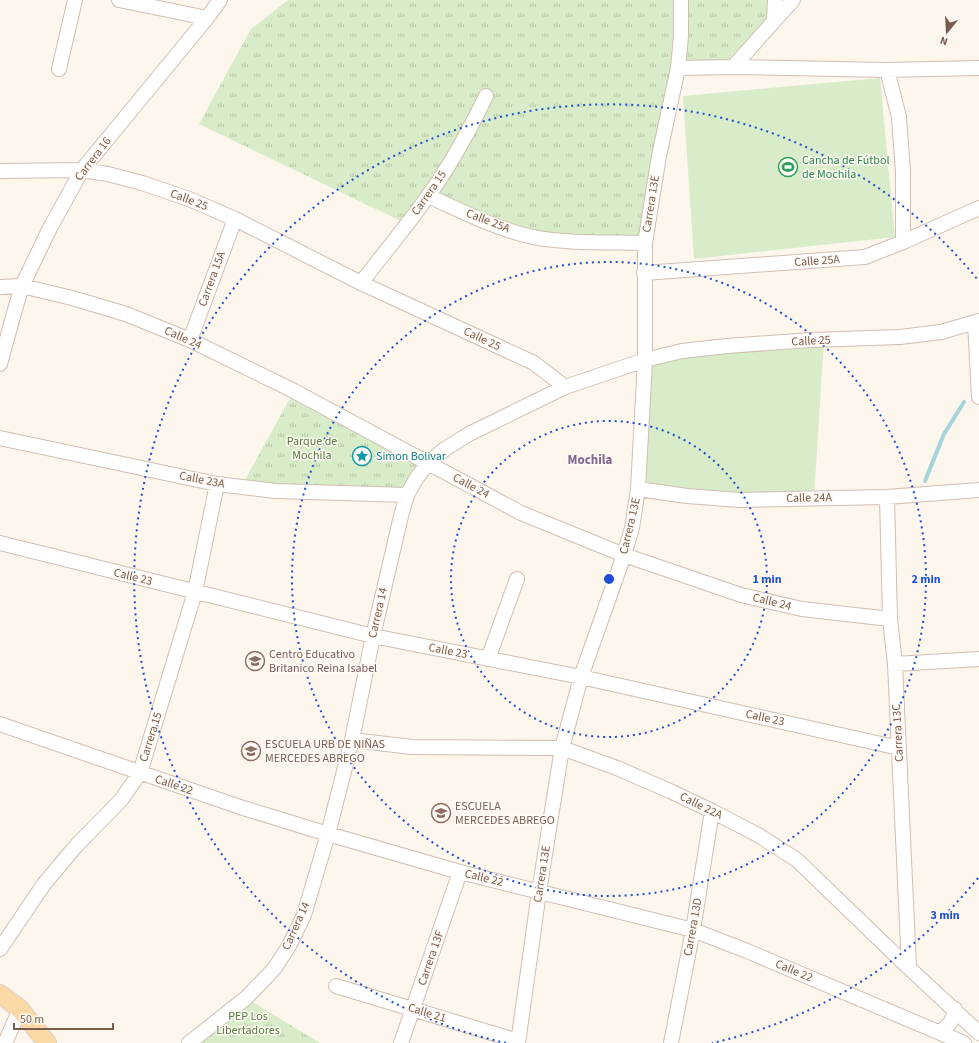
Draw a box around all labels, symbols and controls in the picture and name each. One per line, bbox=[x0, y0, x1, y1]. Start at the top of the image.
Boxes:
north arrow bbox=[927, 12, 967, 52]
text: N bbox=[938, 33, 950, 49]
street label: Carrera 16 bbox=[71, 133, 115, 185]
place label: Cancha de Fútbol de Mochila bbox=[802, 152, 889, 183]
sports icon: Cancha de Fútbol de Mochila bbox=[777, 156, 799, 178]
street label: Carrera 15 bbox=[407, 167, 451, 219]
street label: Carrera 13E bbox=[638, 174, 664, 234]
street label: Calle 25 bbox=[168, 185, 210, 215]
street label: Calle 25A bbox=[464, 205, 513, 237]
street label: Carrera 15A bbox=[194, 248, 230, 309]
street label: Calle 25A bbox=[794, 251, 841, 271]
street label: Calle 24 bbox=[162, 322, 204, 354]
street label: Calle 25 bbox=[461, 323, 503, 355]
street label: Calle 25 bbox=[791, 331, 831, 351]
park label: Parque de Mochila bbox=[287, 433, 337, 464]
place icon: Simon Bolivar bbox=[351, 445, 373, 467]
place label: Simon Bolivar bbox=[376, 448, 447, 465]
district label: Mochila bbox=[568, 451, 613, 469]
street label: Calle 23A bbox=[178, 467, 227, 493]
street label: Calle 24 bbox=[450, 469, 492, 503]
street label: Calle 24A bbox=[786, 489, 833, 507]
street label: Carrera 13E bbox=[615, 496, 645, 556]
street label: Calle 23 bbox=[112, 564, 154, 590]
text: 1 min bbox=[752, 571, 782, 588]
text: 2 min bbox=[911, 571, 941, 588]
centre of rings bbox=[602, 572, 616, 586]
street label: Carrera 14 bbox=[364, 586, 392, 640]
street label: Calle 24 bbox=[751, 589, 793, 615]
street label: Calle 23 bbox=[427, 639, 469, 663]
place label: Centro Educativo Britanico Reina Isabel bbox=[269, 646, 377, 677]
school or university icon: Centro Educativo Britanico Reina Isabel bbox=[244, 650, 266, 672]
street label: Carrera 13C bbox=[888, 703, 908, 762]
street label: Calle 23 bbox=[744, 706, 786, 730]
street label: Carrera 15 bbox=[135, 710, 167, 764]
place label: ESCUELA URB DE NIÑAS MERCEDES ABREGO bbox=[265, 736, 385, 767]
school or university icon: ESCUELA URB DE NIÑAS MERCEDES ABREGO bbox=[240, 740, 262, 762]
street label: Calle 22 bbox=[153, 771, 195, 799]
street label: Calle 22A bbox=[677, 788, 726, 824]
place label: ESCUELA MERCEDES ABREGO bbox=[455, 798, 555, 829]
school or university icon: ESCUELA MERCEDES ABREGO bbox=[430, 802, 452, 824]
street label: Carrera 13E bbox=[529, 844, 555, 904]
street label: Calle 22 bbox=[463, 865, 505, 891]
street label: Carrera 13D bbox=[680, 897, 706, 957]
street label: Carrera 14 bbox=[278, 899, 314, 953]
text: 3 min bbox=[930, 907, 960, 924]
street label: Carrera 13F bbox=[414, 928, 448, 988]
street label: Calle 22 bbox=[773, 955, 815, 987]
street label: Calle 21 bbox=[406, 999, 448, 1027]
scale bar bbox=[14, 1005, 113, 1031]
park label: PEP Los Libertadores bbox=[216, 1008, 280, 1039]
text: 50 m bbox=[20, 1011, 44, 1028]

